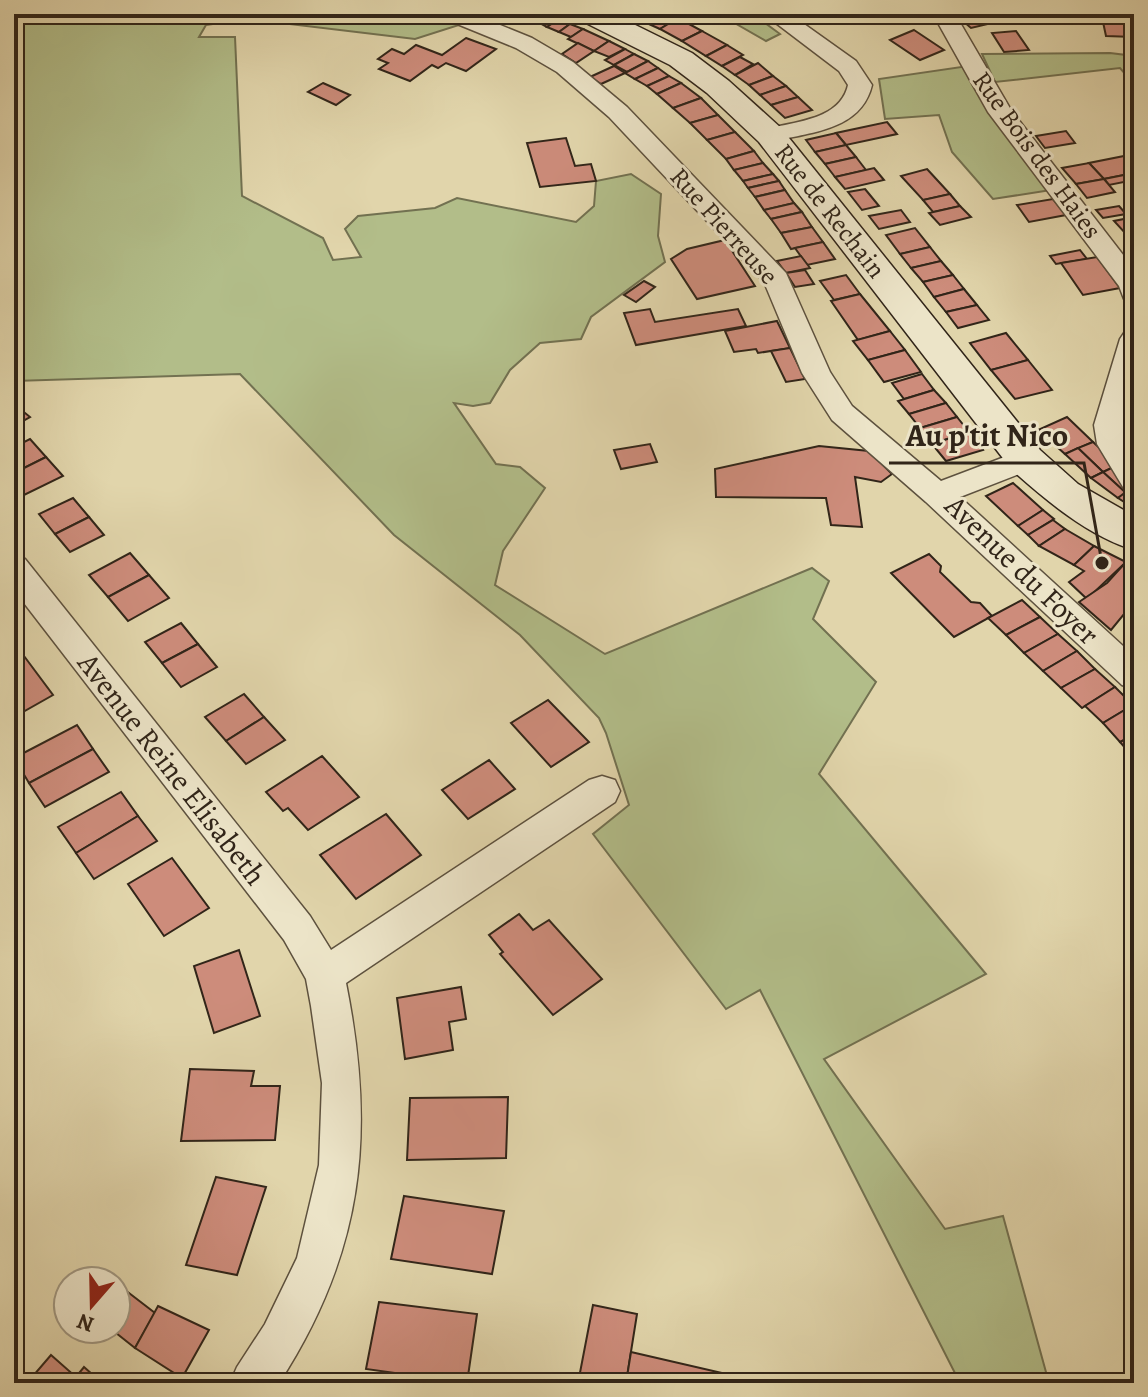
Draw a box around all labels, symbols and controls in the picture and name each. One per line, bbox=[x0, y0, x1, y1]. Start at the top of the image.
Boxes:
street label: Rue Bois des Haies bbox=[964, 64, 1110, 246]
street label: Rue de Rechain bbox=[766, 136, 894, 286]
street label: Rue Pierreuse bbox=[662, 160, 786, 292]
callout: Au p'tit Nico bbox=[889, 407, 1084, 463]
text: Au p'tit Nico bbox=[905, 413, 1068, 457]
street label: Avenue du Foyer bbox=[935, 485, 1108, 654]
street label: Avenue Reine Elisabeth bbox=[68, 644, 275, 893]
north arrow bbox=[52, 1265, 132, 1345]
text: N bbox=[73, 1306, 98, 1340]

